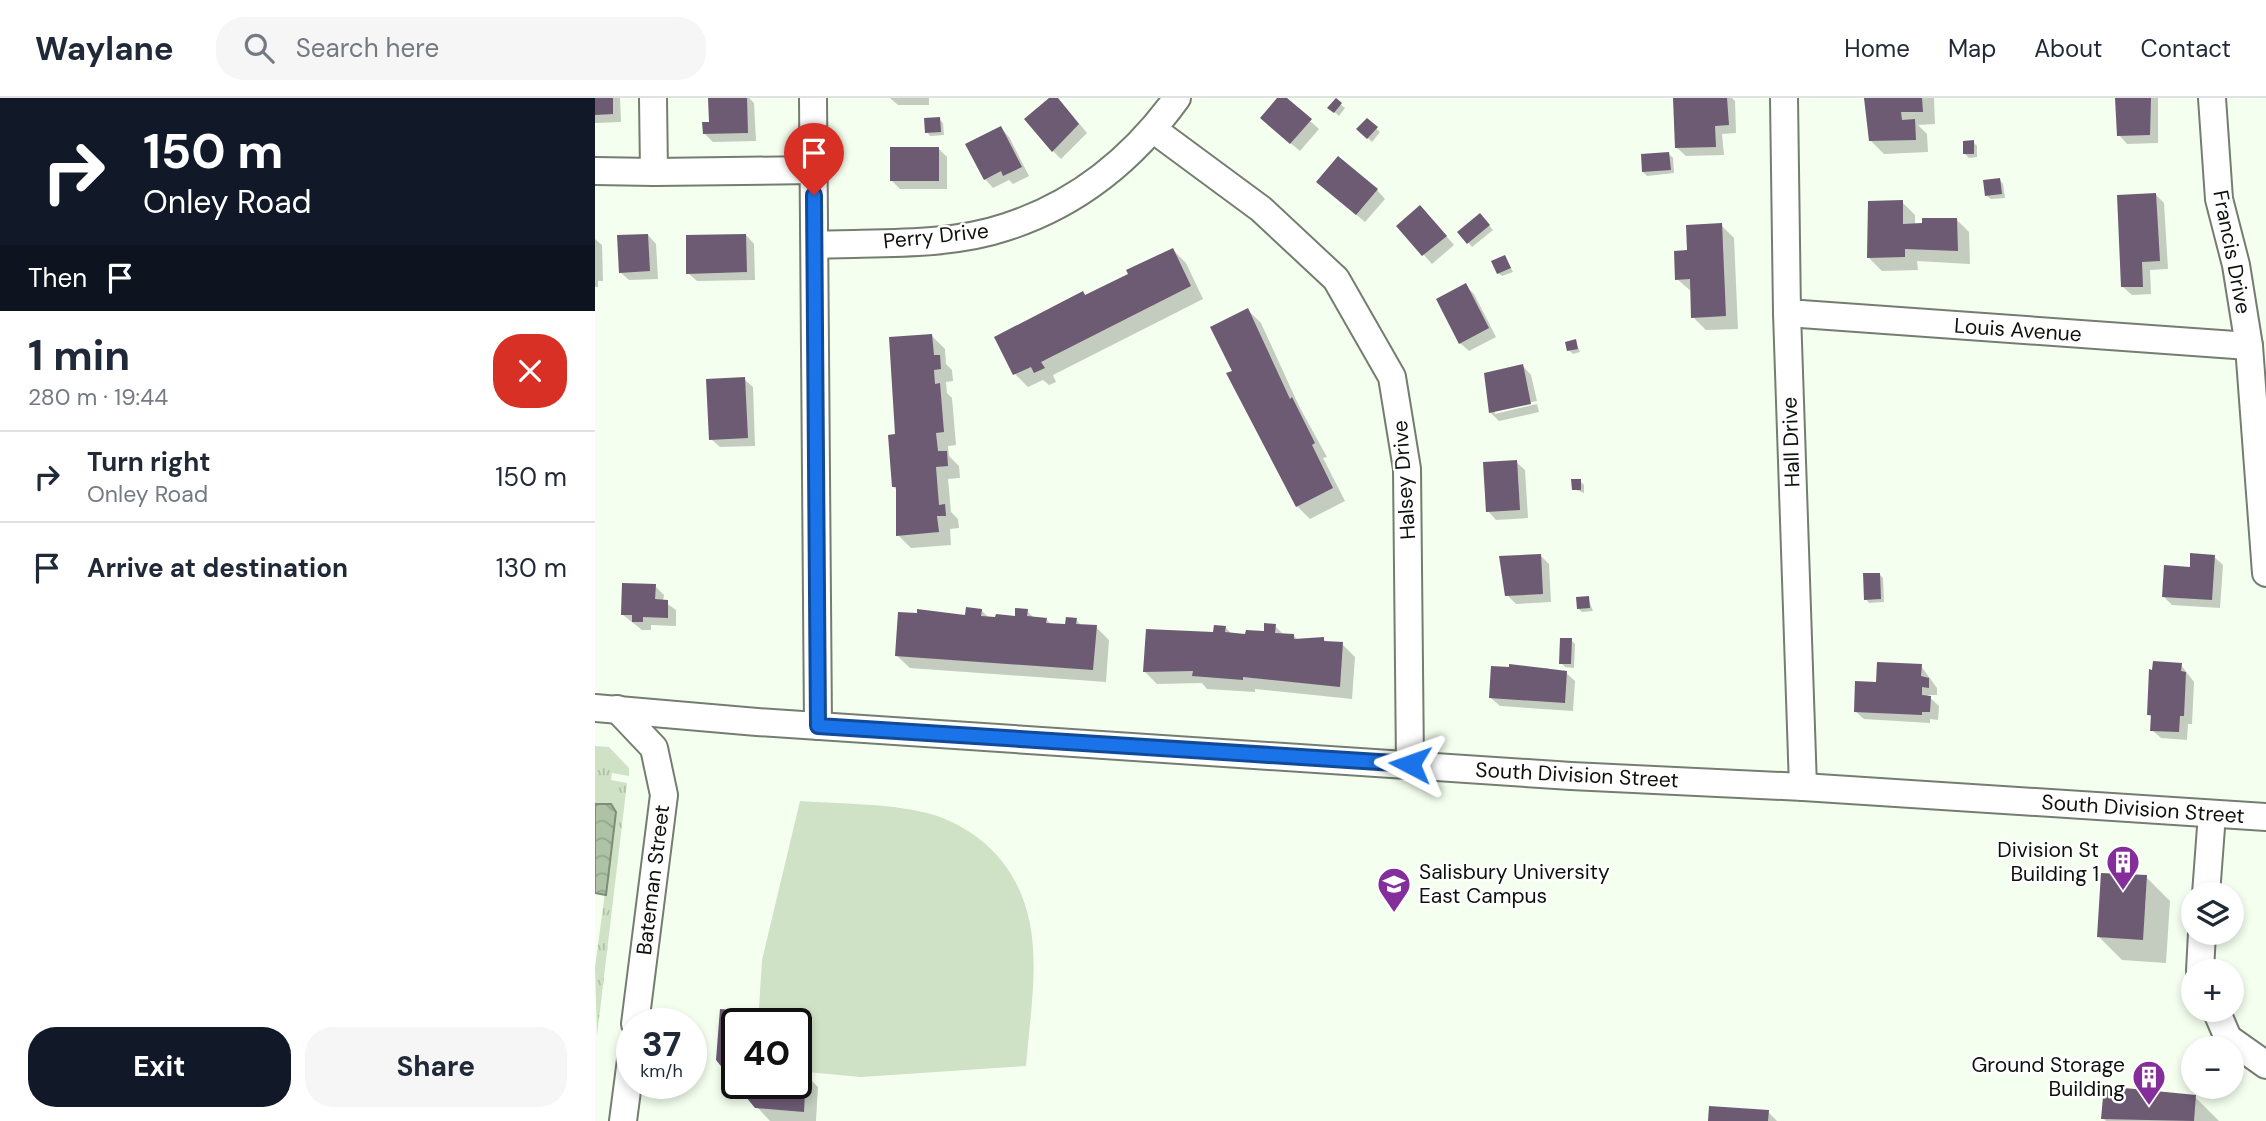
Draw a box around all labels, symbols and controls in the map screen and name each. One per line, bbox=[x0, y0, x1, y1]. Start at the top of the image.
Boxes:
search box bbox=[216, 17, 706, 80]
text: Waylane bbox=[35, 27, 174, 70]
icon: search bbox=[240, 29, 278, 67]
text: Search here bbox=[296, 31, 439, 65]
text: Home bbox=[1844, 33, 1910, 64]
text: Map bbox=[1948, 33, 1996, 64]
text: About bbox=[2034, 33, 2103, 64]
text: Contact bbox=[2141, 33, 2231, 64]
text: 150 m bbox=[143, 119, 283, 183]
pin bbox=[784, 123, 844, 195]
icon: right bbox=[28, 126, 119, 217]
icon: arrive bbox=[795, 134, 833, 172]
text: Onley Road bbox=[143, 181, 312, 223]
street label: Francis Drive bbox=[2206, 188, 2258, 316]
street label: Perry Drive bbox=[882, 217, 990, 255]
icon: arrive bbox=[101, 259, 139, 297]
text: Then bbox=[28, 261, 87, 295]
street label: Louis Avenue bbox=[1953, 312, 2083, 348]
text: 1 min bbox=[28, 328, 130, 383]
button: close bbox=[493, 334, 567, 408]
text: 280 m · 19:44 bbox=[28, 382, 168, 412]
street label: Hall Drive bbox=[1775, 396, 1807, 488]
street label: Halsey Drive bbox=[1386, 419, 1422, 541]
text: Turn right bbox=[87, 445, 211, 479]
icon: right bbox=[28, 458, 66, 496]
text: 150 m bbox=[495, 460, 567, 494]
text: Onley Road bbox=[87, 479, 208, 509]
icon: arrive bbox=[28, 549, 66, 587]
text: Arrive at destination bbox=[87, 551, 348, 585]
text: 130 m bbox=[496, 551, 567, 585]
position arrow bbox=[1373, 727, 1447, 801]
street label: South Division Street bbox=[1475, 756, 1679, 794]
street label: South Division Street bbox=[2041, 788, 2245, 830]
street label: Bateman Street bbox=[630, 803, 676, 957]
place label: Division St Building 1 bbox=[1997, 836, 2099, 888]
building icon: Division St Building 1 bbox=[2104, 843, 2142, 892]
place label: Salisbury University East Campus bbox=[1419, 858, 1610, 910]
school or university icon: Salisbury University East Campus bbox=[1375, 865, 1413, 914]
map controls bbox=[2181, 882, 2244, 1099]
button: layers bbox=[2181, 882, 2244, 945]
button: + bbox=[2181, 959, 2244, 1022]
speed limit sign: 40 bbox=[721, 1008, 812, 1099]
text: 37 bbox=[642, 1021, 681, 1067]
button: Exit bbox=[28, 1027, 291, 1107]
button: Share bbox=[305, 1027, 567, 1107]
button: − bbox=[2181, 1036, 2244, 1099]
place label: Ground Storage Building bbox=[1971, 1051, 2125, 1103]
building icon: Ground Storage Building bbox=[2130, 1058, 2168, 1107]
text: km/h bbox=[640, 1059, 683, 1083]

